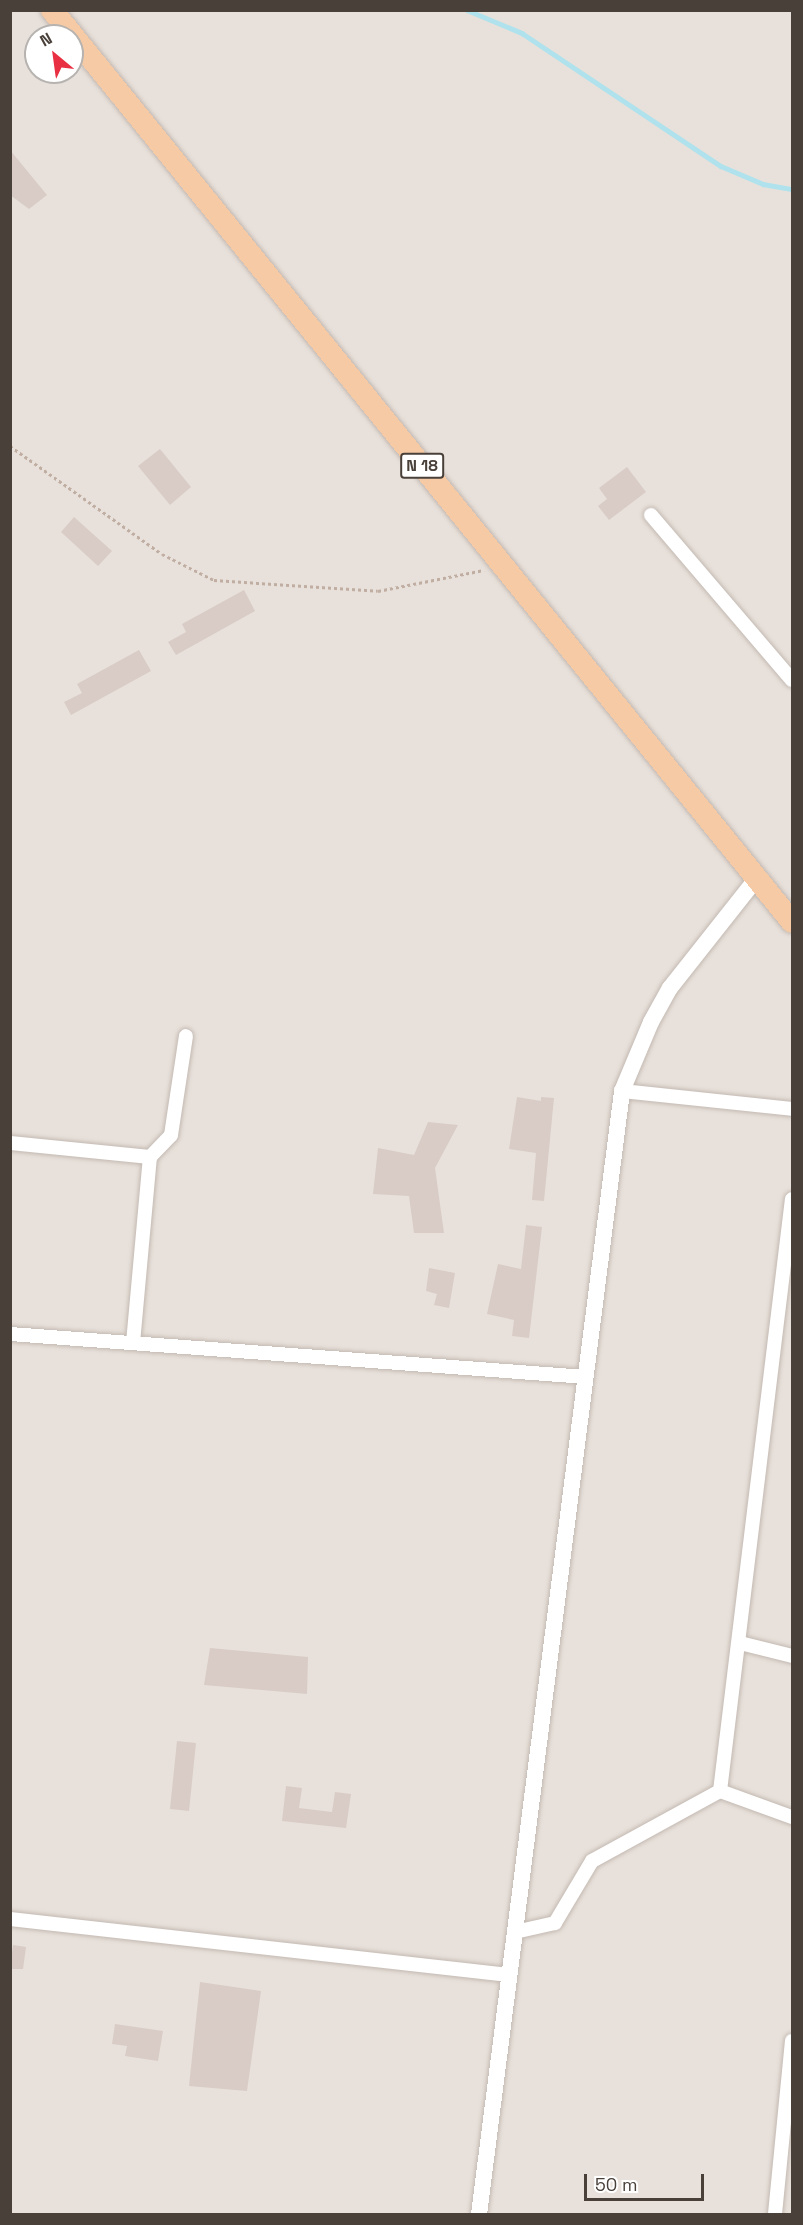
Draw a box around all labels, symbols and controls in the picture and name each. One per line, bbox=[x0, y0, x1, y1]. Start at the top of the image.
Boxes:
north arrow bbox=[24, 24, 84, 84]
text: N bbox=[36, 28, 56, 51]
road number: N 18 bbox=[400, 453, 444, 479]
scale bar bbox=[587, 2162, 707, 2200]
text: 50 m bbox=[595, 2173, 637, 2196]

